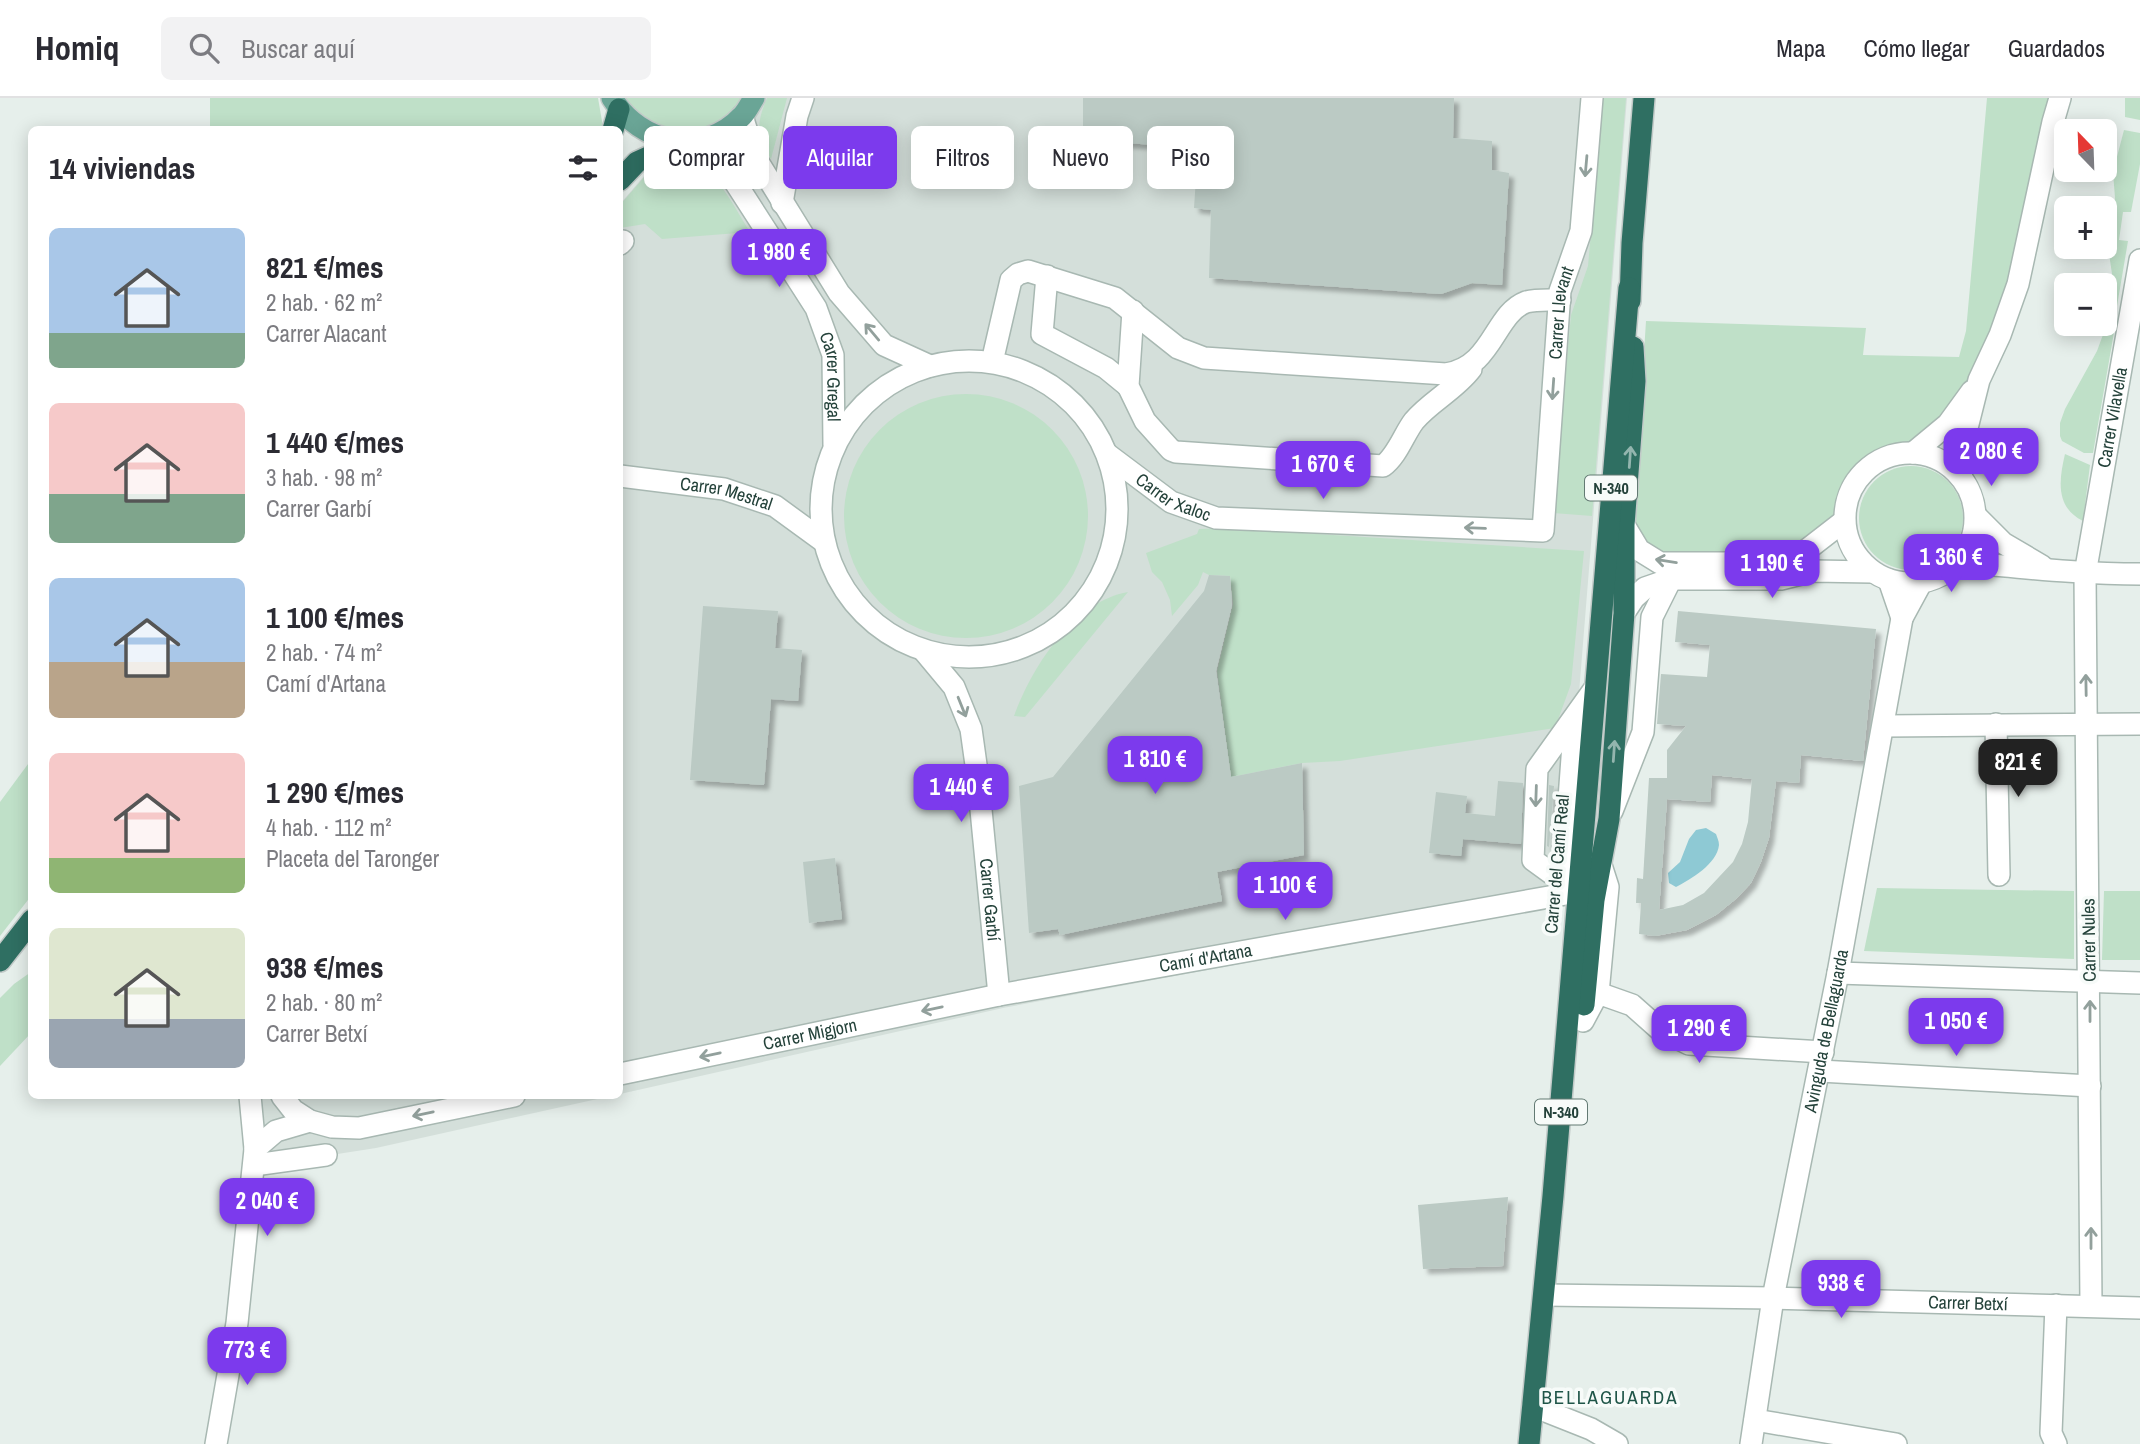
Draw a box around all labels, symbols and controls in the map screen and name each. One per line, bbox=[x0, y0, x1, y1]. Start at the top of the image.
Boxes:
search box bbox=[161, 17, 651, 80]
text: Homiq bbox=[35, 26, 119, 70]
icon: search bbox=[185, 29, 223, 67]
text: Buscar aquí bbox=[241, 31, 355, 66]
text: Mapa bbox=[1776, 32, 1826, 64]
text: Cómo llegar bbox=[1864, 32, 1970, 64]
text: Guardados bbox=[2008, 32, 2105, 64]
north arrow bbox=[2054, 119, 2118, 182]
map controls bbox=[2054, 119, 2117, 336]
chip: Comprar bbox=[644, 126, 769, 189]
chip: Alquilar bbox=[783, 126, 897, 189]
chip: Filtros bbox=[911, 126, 1014, 189]
chip: Nuevo bbox=[1028, 126, 1133, 189]
chip: Piso bbox=[1147, 126, 1234, 189]
text: 14 viviendas bbox=[49, 148, 195, 188]
icon: filters bbox=[564, 149, 602, 187]
one-way arrow bbox=[1579, 154, 1592, 177]
button: + bbox=[2054, 196, 2117, 259]
pin: 1 980 € bbox=[714, 230, 844, 289]
text: 1 980 € bbox=[748, 236, 810, 267]
text: 821 €/mes bbox=[266, 247, 384, 287]
icon: home bbox=[105, 256, 189, 340]
street label: Carrer Llevant bbox=[1542, 263, 1580, 360]
button: − bbox=[2054, 273, 2117, 336]
text: 2 hab. · 62 m² bbox=[266, 287, 382, 318]
text: Carrer Alacant bbox=[266, 318, 387, 349]
one-way arrow bbox=[864, 323, 880, 341]
street label: Carrer Gregal bbox=[814, 328, 847, 422]
street label: Carrer Vilavella bbox=[2091, 365, 2133, 470]
one-way arrow bbox=[1546, 378, 1559, 400]
text: 1 440 €/mes bbox=[266, 422, 404, 462]
pin: 2 080 € bbox=[1926, 428, 2056, 488]
icon: home bbox=[105, 431, 189, 515]
text: 2 080 € bbox=[1960, 435, 2022, 466]
pin: 1 670 € bbox=[1258, 442, 1388, 501]
one-way arrow bbox=[1624, 446, 1637, 469]
text: 1 670 € bbox=[1292, 448, 1354, 479]
text: 3 hab. · 98 m² bbox=[266, 462, 382, 493]
street label: Carrer Xaloc bbox=[1131, 467, 1214, 527]
street label: Carrer Mestral bbox=[679, 471, 776, 516]
road number: N-340 bbox=[1585, 476, 1637, 500]
text: Carrer Garbí bbox=[266, 493, 372, 524]
one-way arrow bbox=[1463, 522, 1486, 535]
pin: 1 360 € bbox=[1886, 534, 2016, 594]
pin: 1 190 € bbox=[1707, 540, 1837, 600]
text: 1 360 € bbox=[1920, 541, 1982, 572]
text: 1 190 € bbox=[1741, 547, 1803, 578]
one-way arrow bbox=[1656, 554, 1678, 567]
text: 1 100 €/mes bbox=[266, 597, 404, 637]
icon: home bbox=[105, 606, 189, 690]
text: 2 hab. · 74 m² bbox=[266, 637, 382, 668]
text: Camí d'Artana bbox=[266, 668, 386, 699]
one-way arrow bbox=[2079, 674, 2093, 697]
one-way arrow bbox=[956, 695, 969, 717]
pin: 1 810 € bbox=[1090, 736, 1220, 796]
one-way arrow bbox=[1608, 740, 1621, 762]
pin: 821 € bbox=[1969, 740, 2067, 799]
text: 1 810 € bbox=[1124, 743, 1186, 774]
text: 821 € bbox=[1994, 746, 2042, 777]
pin: 1 440 € bbox=[896, 764, 1026, 824]
text: 1 440 € bbox=[930, 771, 992, 802]
text: 1 290 €/mes bbox=[266, 772, 404, 812]
icon: home bbox=[105, 781, 189, 865]
one-way arrow bbox=[1529, 784, 1542, 807]
street label: Carrer del Camí Real bbox=[1538, 793, 1575, 934]
text: 4 hab. · 112 m² bbox=[266, 812, 392, 843]
text: Placeta del Taronger bbox=[266, 843, 439, 874]
street label: Carrer Garbí bbox=[974, 857, 1007, 943]
pin: 1 100 € bbox=[1220, 862, 1350, 922]
text: 1 100 € bbox=[1254, 869, 1316, 900]
street label: Carrer Nules bbox=[2075, 898, 2102, 982]
street label: Camí d'Artana bbox=[1157, 937, 1254, 978]
text: 938 €/mes bbox=[266, 947, 384, 987]
street label: Avinguda de Bellaguarda bbox=[1797, 947, 1854, 1116]
icon: home bbox=[105, 956, 189, 1040]
text: 2 hab. · 80 m² bbox=[266, 987, 382, 1018]
pin: 1 050 € bbox=[1891, 998, 2021, 1058]
one-way arrow bbox=[2083, 999, 2097, 1022]
one-way arrow bbox=[921, 1002, 944, 1016]
text: 1 050 € bbox=[1925, 1005, 1987, 1036]
pin: 1 290 € bbox=[1634, 1006, 1764, 1065]
street label: Carrer Migjorn bbox=[761, 1012, 859, 1056]
text: 1 290 € bbox=[1668, 1012, 1730, 1043]
text: Carrer Betxí bbox=[266, 1018, 368, 1049]
one-way arrow bbox=[699, 1048, 722, 1062]
road number: N-340 bbox=[1535, 1100, 1587, 1124]
one-way arrow bbox=[412, 1108, 435, 1122]
pin: 2 040 € bbox=[202, 1178, 332, 1238]
text: 2 040 € bbox=[236, 1185, 298, 1216]
one-way arrow bbox=[2084, 1227, 2097, 1250]
pin: 938 € bbox=[1792, 1260, 1890, 1320]
text: 938 € bbox=[1817, 1267, 1865, 1298]
street label: Carrer Betxí bbox=[1928, 1289, 2009, 1316]
pin: 773 € bbox=[198, 1328, 296, 1387]
text: 773 € bbox=[223, 1334, 271, 1365]
district label: BELLAGUARDA bbox=[1541, 1384, 1679, 1410]

